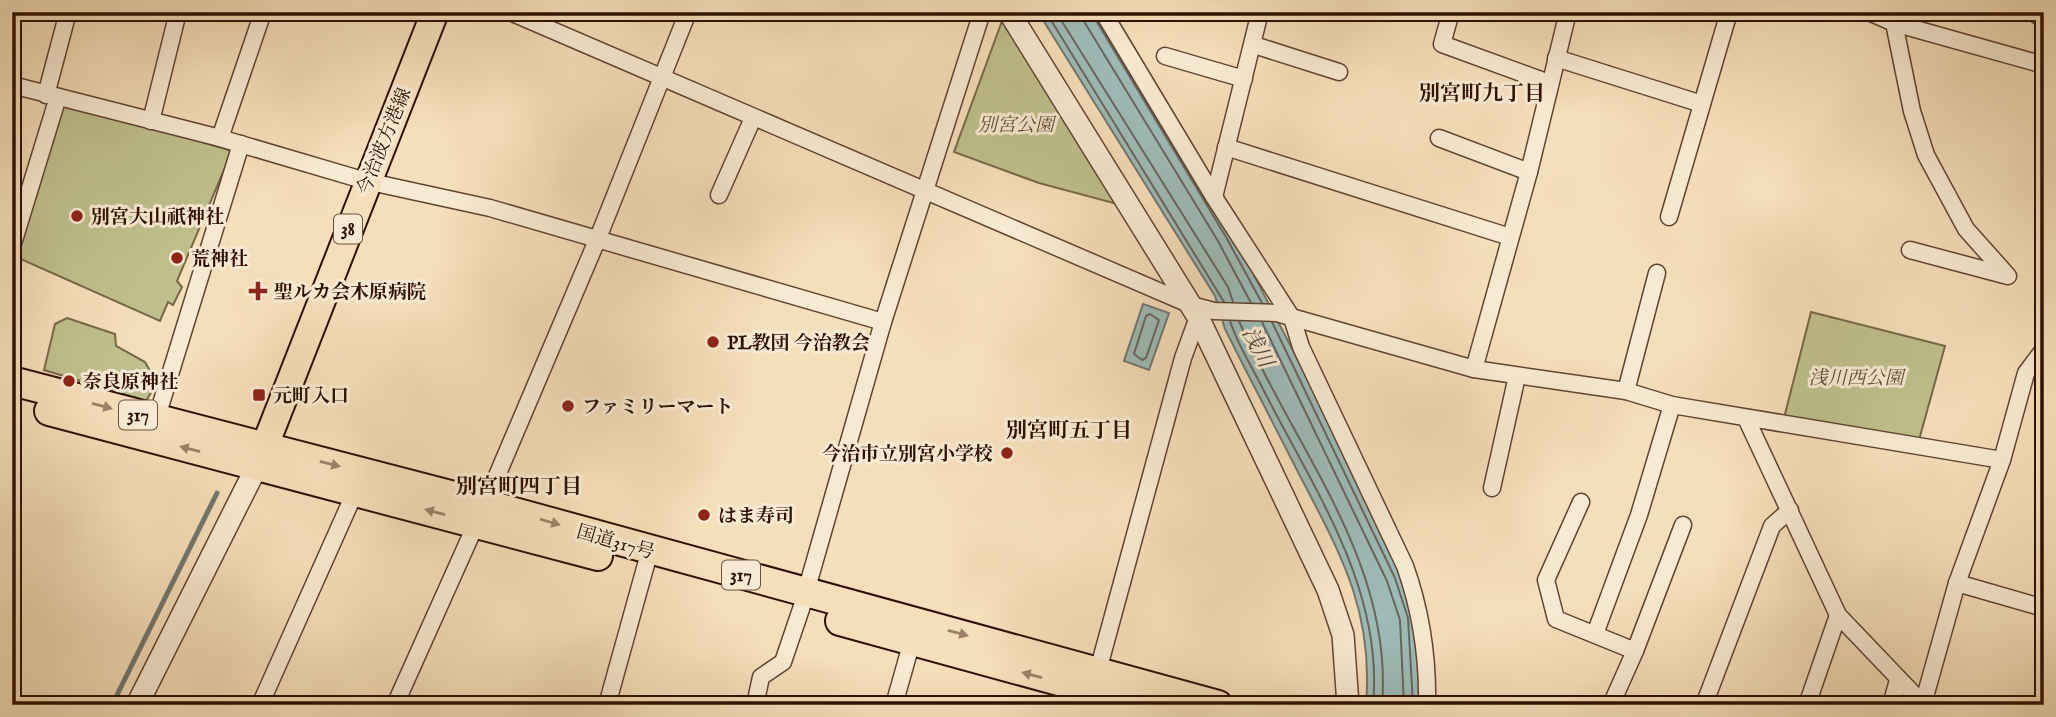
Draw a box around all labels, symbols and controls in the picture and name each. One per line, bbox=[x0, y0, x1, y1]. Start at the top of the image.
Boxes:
district label: 別宮町九丁目 bbox=[1419, 81, 1545, 108]
street label: 今治波方港線 bbox=[352, 84, 417, 199]
park label: 別宮公園 bbox=[978, 114, 1057, 138]
place label: 別宮大山祇神社 bbox=[91, 206, 224, 230]
marker: 別宮大山祇神社 bbox=[69, 208, 85, 224]
road number: 38 bbox=[334, 214, 362, 244]
place label: 荒神社 bbox=[191, 248, 248, 272]
marker: 荒神社 bbox=[169, 250, 185, 266]
marker: 聖ルカ会木原病院 bbox=[248, 281, 268, 301]
place label: 聖ルカ会木原病院 bbox=[274, 281, 426, 305]
water label: 浅川 bbox=[1235, 323, 1279, 374]
place label: PL教団 今治教会 bbox=[727, 332, 870, 356]
marker: PL教団 今治教会 bbox=[705, 334, 721, 350]
park label: 浅川西公園 bbox=[1808, 367, 1906, 391]
place label: 奈良原神社 bbox=[83, 371, 178, 395]
marker: 奈良原神社 bbox=[61, 373, 77, 389]
place label: 元町入口 bbox=[273, 385, 349, 409]
marker: 元町入口 bbox=[251, 387, 267, 403]
place label: ファミリーマート bbox=[582, 396, 734, 420]
marker: ファミリーマート bbox=[560, 398, 576, 414]
road number: 317 bbox=[119, 400, 157, 430]
one-way arrow bbox=[92, 401, 113, 411]
district label: 別宮町五丁目 bbox=[1006, 418, 1132, 445]
one-way arrow bbox=[179, 443, 201, 454]
place label: 今治市立別宮小学校 bbox=[822, 443, 993, 467]
marker: 今治市立別宮小学校 bbox=[999, 445, 1015, 461]
one-way arrow bbox=[319, 459, 341, 470]
district label: 別宮町四丁目 bbox=[456, 474, 582, 501]
place label: はま寿司 bbox=[718, 505, 794, 529]
one-way arrow bbox=[423, 506, 445, 517]
marker: はま寿司 bbox=[696, 507, 712, 523]
one-way arrow bbox=[540, 518, 561, 528]
street label: 国道317号 bbox=[574, 520, 657, 565]
road number: 317 bbox=[722, 560, 760, 590]
one-way arrow bbox=[948, 628, 970, 639]
one-way arrow bbox=[1021, 669, 1043, 680]

